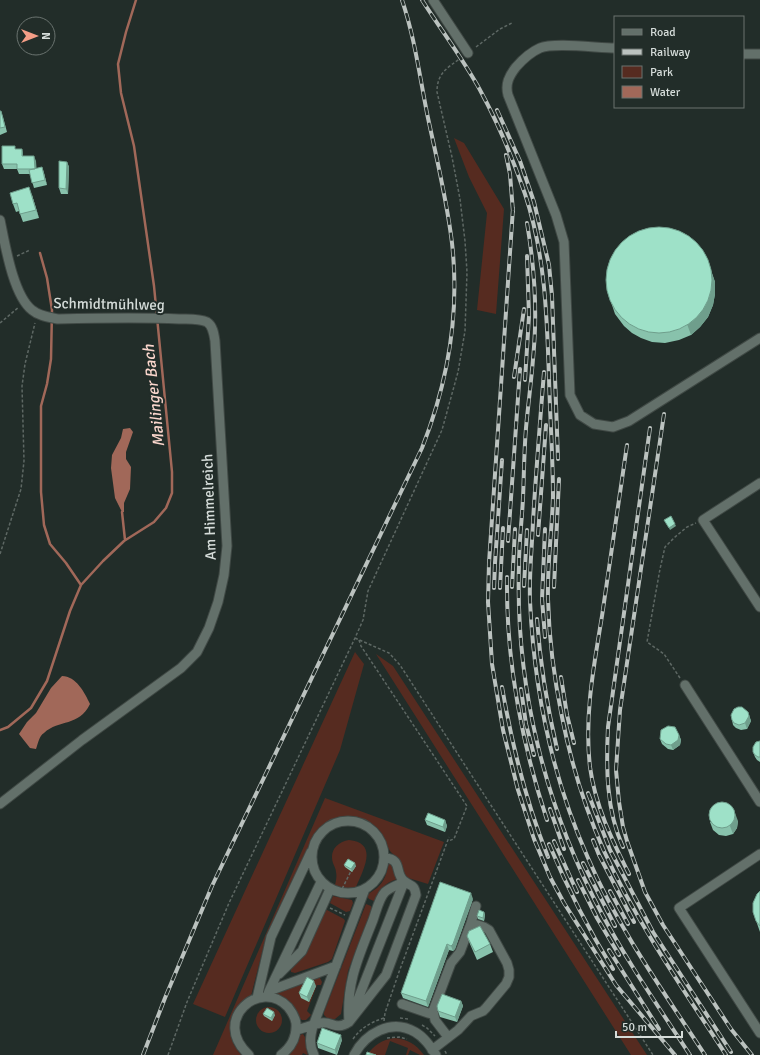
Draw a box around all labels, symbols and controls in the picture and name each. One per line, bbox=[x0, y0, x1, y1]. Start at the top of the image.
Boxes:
north arrow bbox=[16, 16, 56, 56]
legend bbox=[614, 16, 744, 108]
text: Road bbox=[650, 25, 676, 40]
text: N bbox=[39, 32, 52, 40]
text: Railway bbox=[650, 45, 690, 60]
text: Park bbox=[650, 65, 673, 80]
text: Water bbox=[650, 85, 681, 100]
street label: Schmidtmühlweg bbox=[53, 294, 165, 314]
water label: Mailinger Bach bbox=[139, 342, 169, 448]
street label: Am Himmelreich bbox=[198, 453, 220, 561]
scale bar bbox=[616, 1013, 682, 1039]
text: 50 m bbox=[622, 1020, 647, 1035]

